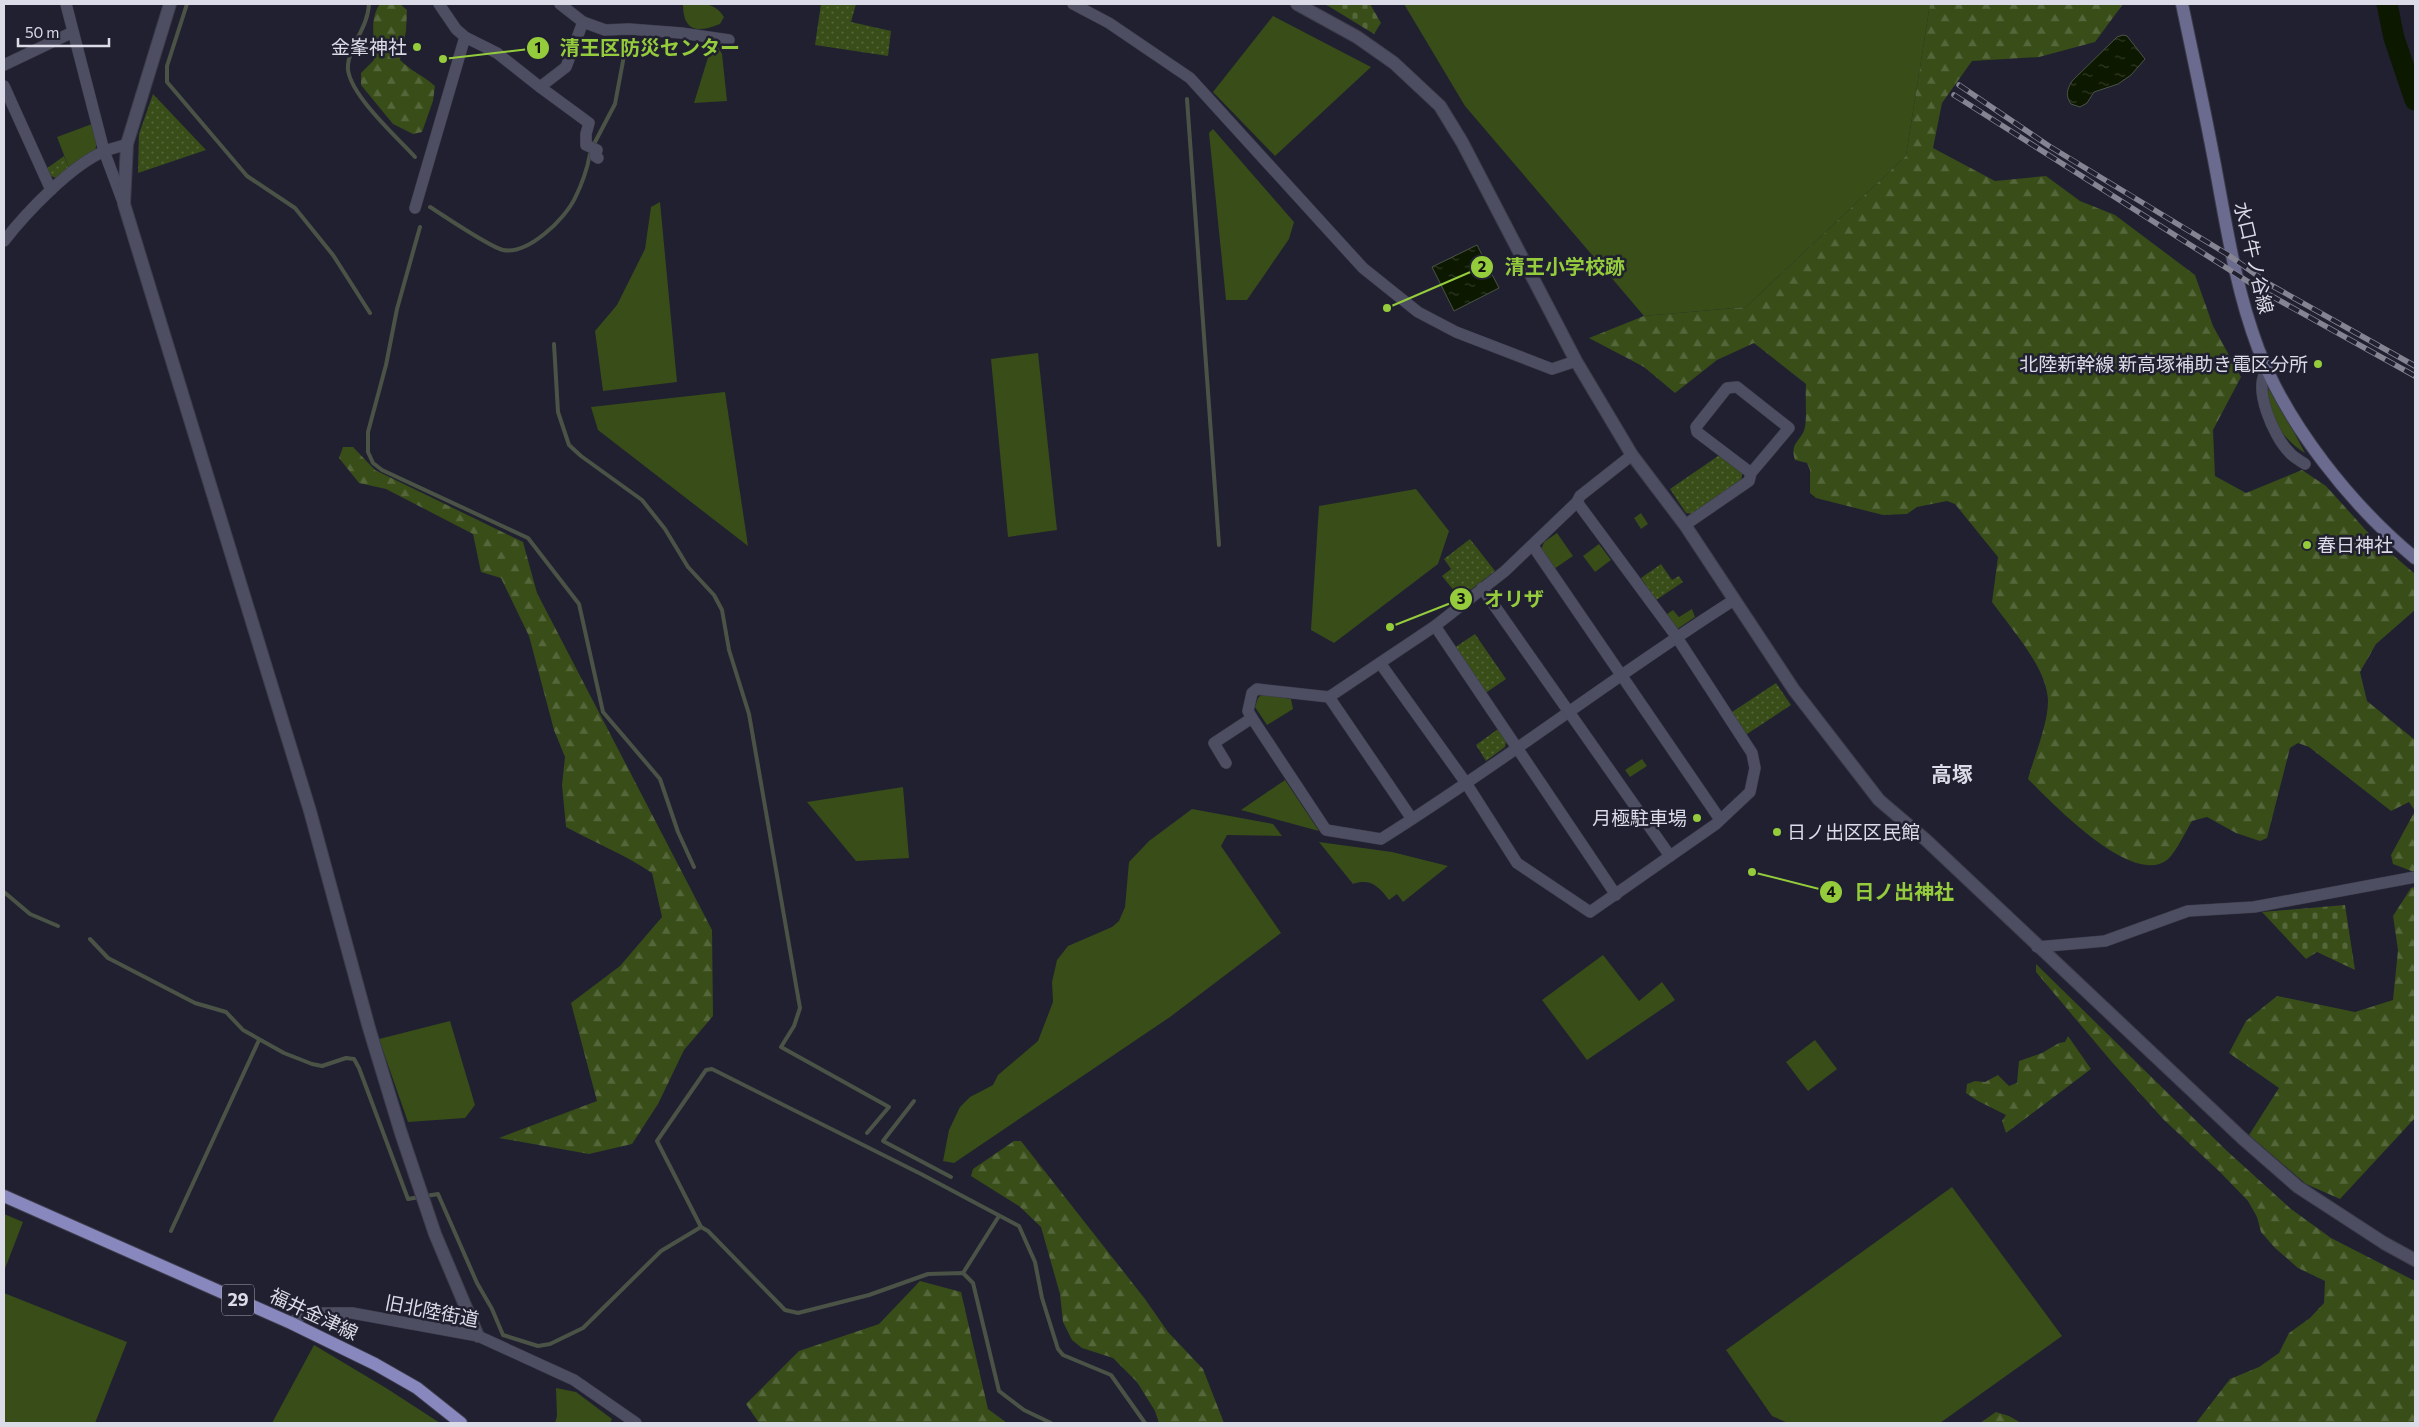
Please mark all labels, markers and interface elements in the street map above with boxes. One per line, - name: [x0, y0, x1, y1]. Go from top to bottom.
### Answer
- scale bar: [18, 15, 109, 47]
- text: 50 m: [25, 23, 59, 41]
- callout: 清王区防災センター: [525, 30, 750, 65]
- place label: 金峯神社: [331, 35, 407, 58]
- text: 清王区防災センター: [560, 35, 740, 59]
- text: 1: [535, 38, 541, 56]
- marker: 金峯神社: [411, 41, 423, 53]
- street label: 水口牛ノ谷線: [2230, 200, 2279, 316]
- callout: 清王小学校跡: [1470, 250, 1635, 285]
- text: 清王小学校跡: [1505, 254, 1625, 278]
- text: 2: [1478, 257, 1486, 275]
- place label: 北陸新幹線 新高塚補助き電区分所: [2019, 352, 2308, 375]
- marker: 北陸新幹線 新高塚補助き電区分所: [2312, 358, 2324, 370]
- place label: 春日神社: [2317, 533, 2393, 556]
- marker: 春日神社: [2301, 539, 2313, 551]
- callout: オリザ: [1449, 581, 1554, 616]
- text: オリザ: [1484, 586, 1544, 610]
- text: 3: [1457, 589, 1466, 607]
- district label: 高塚: [1931, 761, 1973, 786]
- place label: 月極駐車場: [1592, 806, 1687, 829]
- marker: 月極駐車場: [1691, 812, 1703, 824]
- place label: 日ノ出区区民館: [1787, 820, 1920, 843]
- marker: 日ノ出区区民館: [1771, 826, 1783, 838]
- callout: 日ノ出神社: [1819, 874, 1964, 909]
- text: 日ノ出神社: [1854, 879, 1954, 903]
- text: 4: [1826, 882, 1836, 900]
- street label: 福井金津線: [266, 1283, 362, 1344]
- road number: 29: [222, 1284, 254, 1316]
- street label: 旧北陸街道: [383, 1290, 481, 1331]

